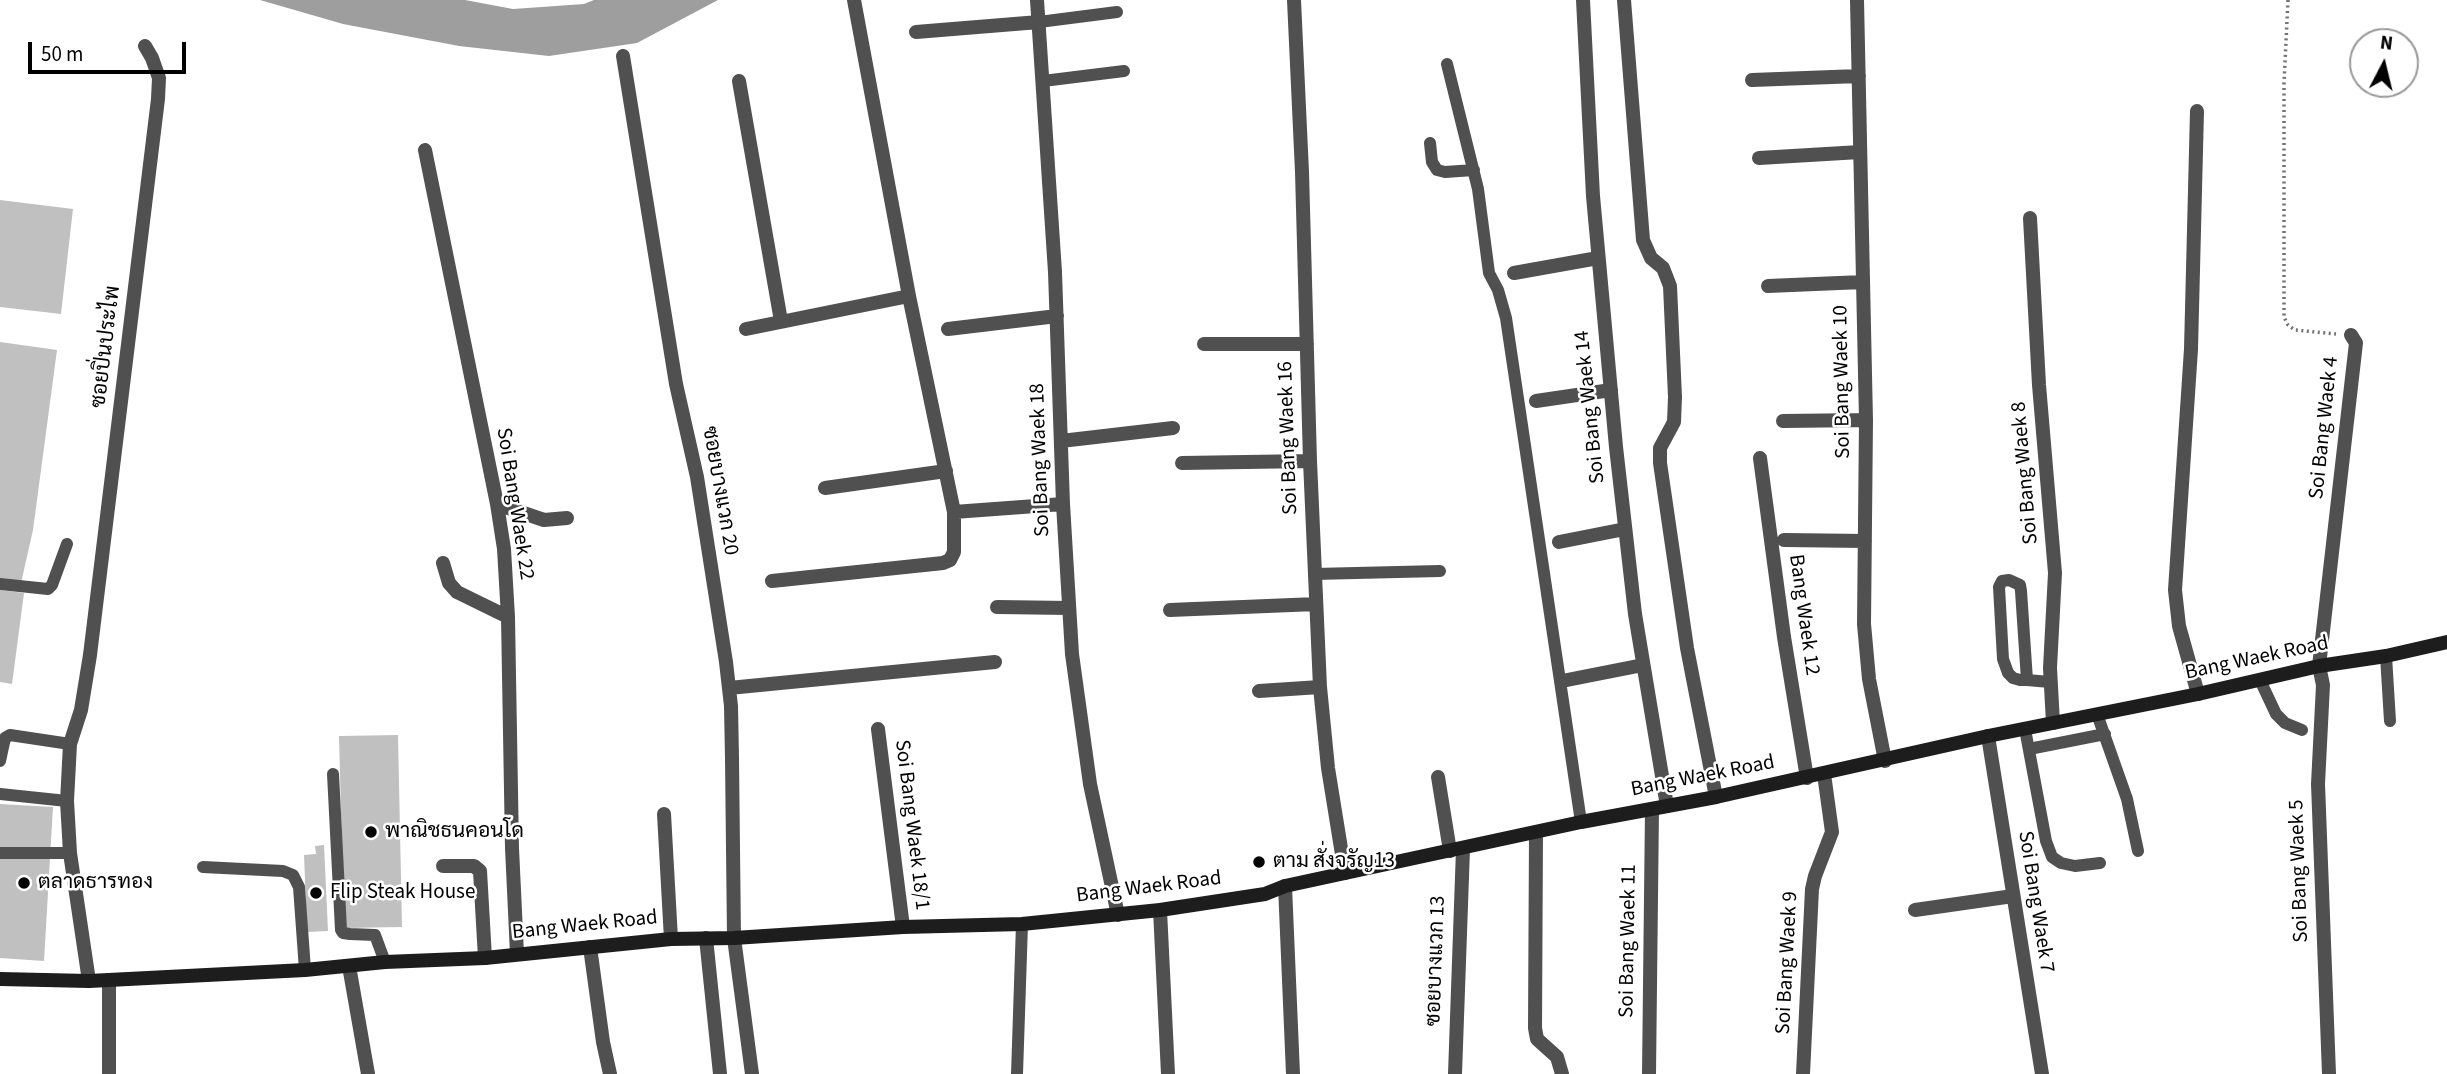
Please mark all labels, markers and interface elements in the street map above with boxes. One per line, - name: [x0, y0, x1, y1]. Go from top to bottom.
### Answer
- scale bar: [32, 28, 189, 72]
- north arrow: [2349, 28, 2419, 98]
- text: N: [2378, 29, 2394, 58]
- text: 50 m: [41, 39, 83, 69]
- street label: ซอยปิ่นประไพ: [87, 284, 127, 410]
- street label: Soi Bang Waek 10: [1829, 305, 1857, 459]
- street label: Soi Bang Waek 14: [1570, 329, 1612, 485]
- street label: Soi Bang Waek 4: [2305, 355, 2345, 501]
- street label: Soi Bang Waek 16: [1274, 361, 1304, 515]
- street label: Soi Bang Waek 18: [1026, 383, 1056, 537]
- street label: Soi Bang Waek 8: [2007, 400, 2045, 546]
- street label: ซอยบางแวก 20: [695, 424, 743, 558]
- street label: Soi Bang Waek 22: [490, 426, 538, 582]
- street label: Bang Waek 12: [1782, 553, 1824, 677]
- street label: Bang Waek Road: [2183, 631, 2331, 687]
- street label: Soi Bang Waek 18/1: [888, 738, 934, 912]
- street label: Bang Waek Road: [1629, 751, 1777, 803]
- street label: Soi Bang Waek 5: [2285, 799, 2315, 943]
- place label: พาณิชธนคอนโด: [385, 819, 524, 845]
- marker: พาณิชธนคอนโด: [363, 824, 379, 840]
- street label: Soi Bang Waek 7: [2011, 829, 2059, 975]
- place label: ตาม สั่งจรัญ13: [1273, 849, 1395, 875]
- marker: ตาม สั่งจรัญ13: [1251, 854, 1267, 870]
- street label: Soi Bang Waek 11: [1615, 864, 1643, 1018]
- street label: Bang Waek Road: [1075, 867, 1223, 909]
- place label: ตลาดธารทอง: [38, 870, 153, 896]
- marker: ตลาดธารทอง: [16, 875, 32, 891]
- place label: Flip Steak House: [330, 880, 475, 906]
- marker: Flip Steak House: [308, 885, 324, 901]
- street label: Soi Bang Waek 9: [1772, 891, 1804, 1035]
- street label: ซอยบางแวก 13: [1422, 895, 1452, 1027]
- street label: Bang Waek Road: [511, 906, 659, 946]

